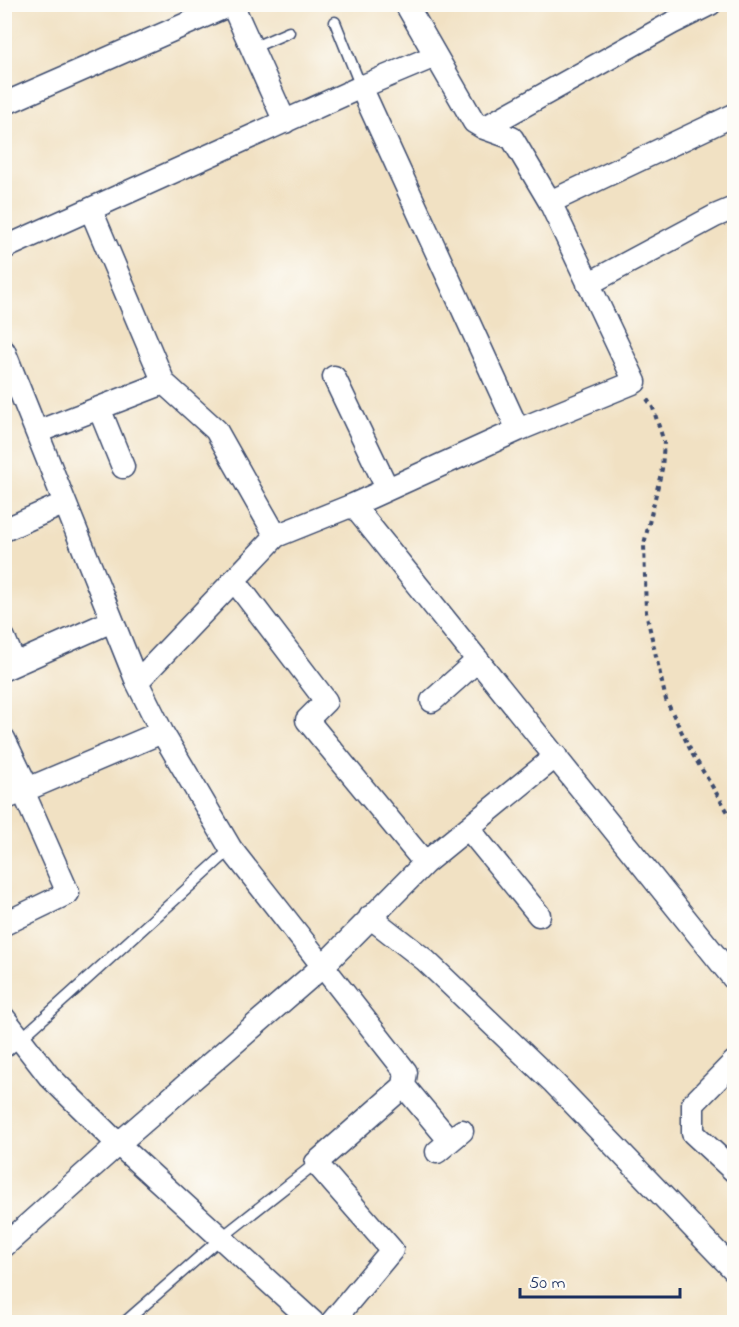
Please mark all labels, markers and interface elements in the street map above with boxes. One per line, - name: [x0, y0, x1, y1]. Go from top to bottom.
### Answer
- scale bar: [520, 1261, 680, 1299]
- text: 50 m: [529, 1271, 566, 1297]

